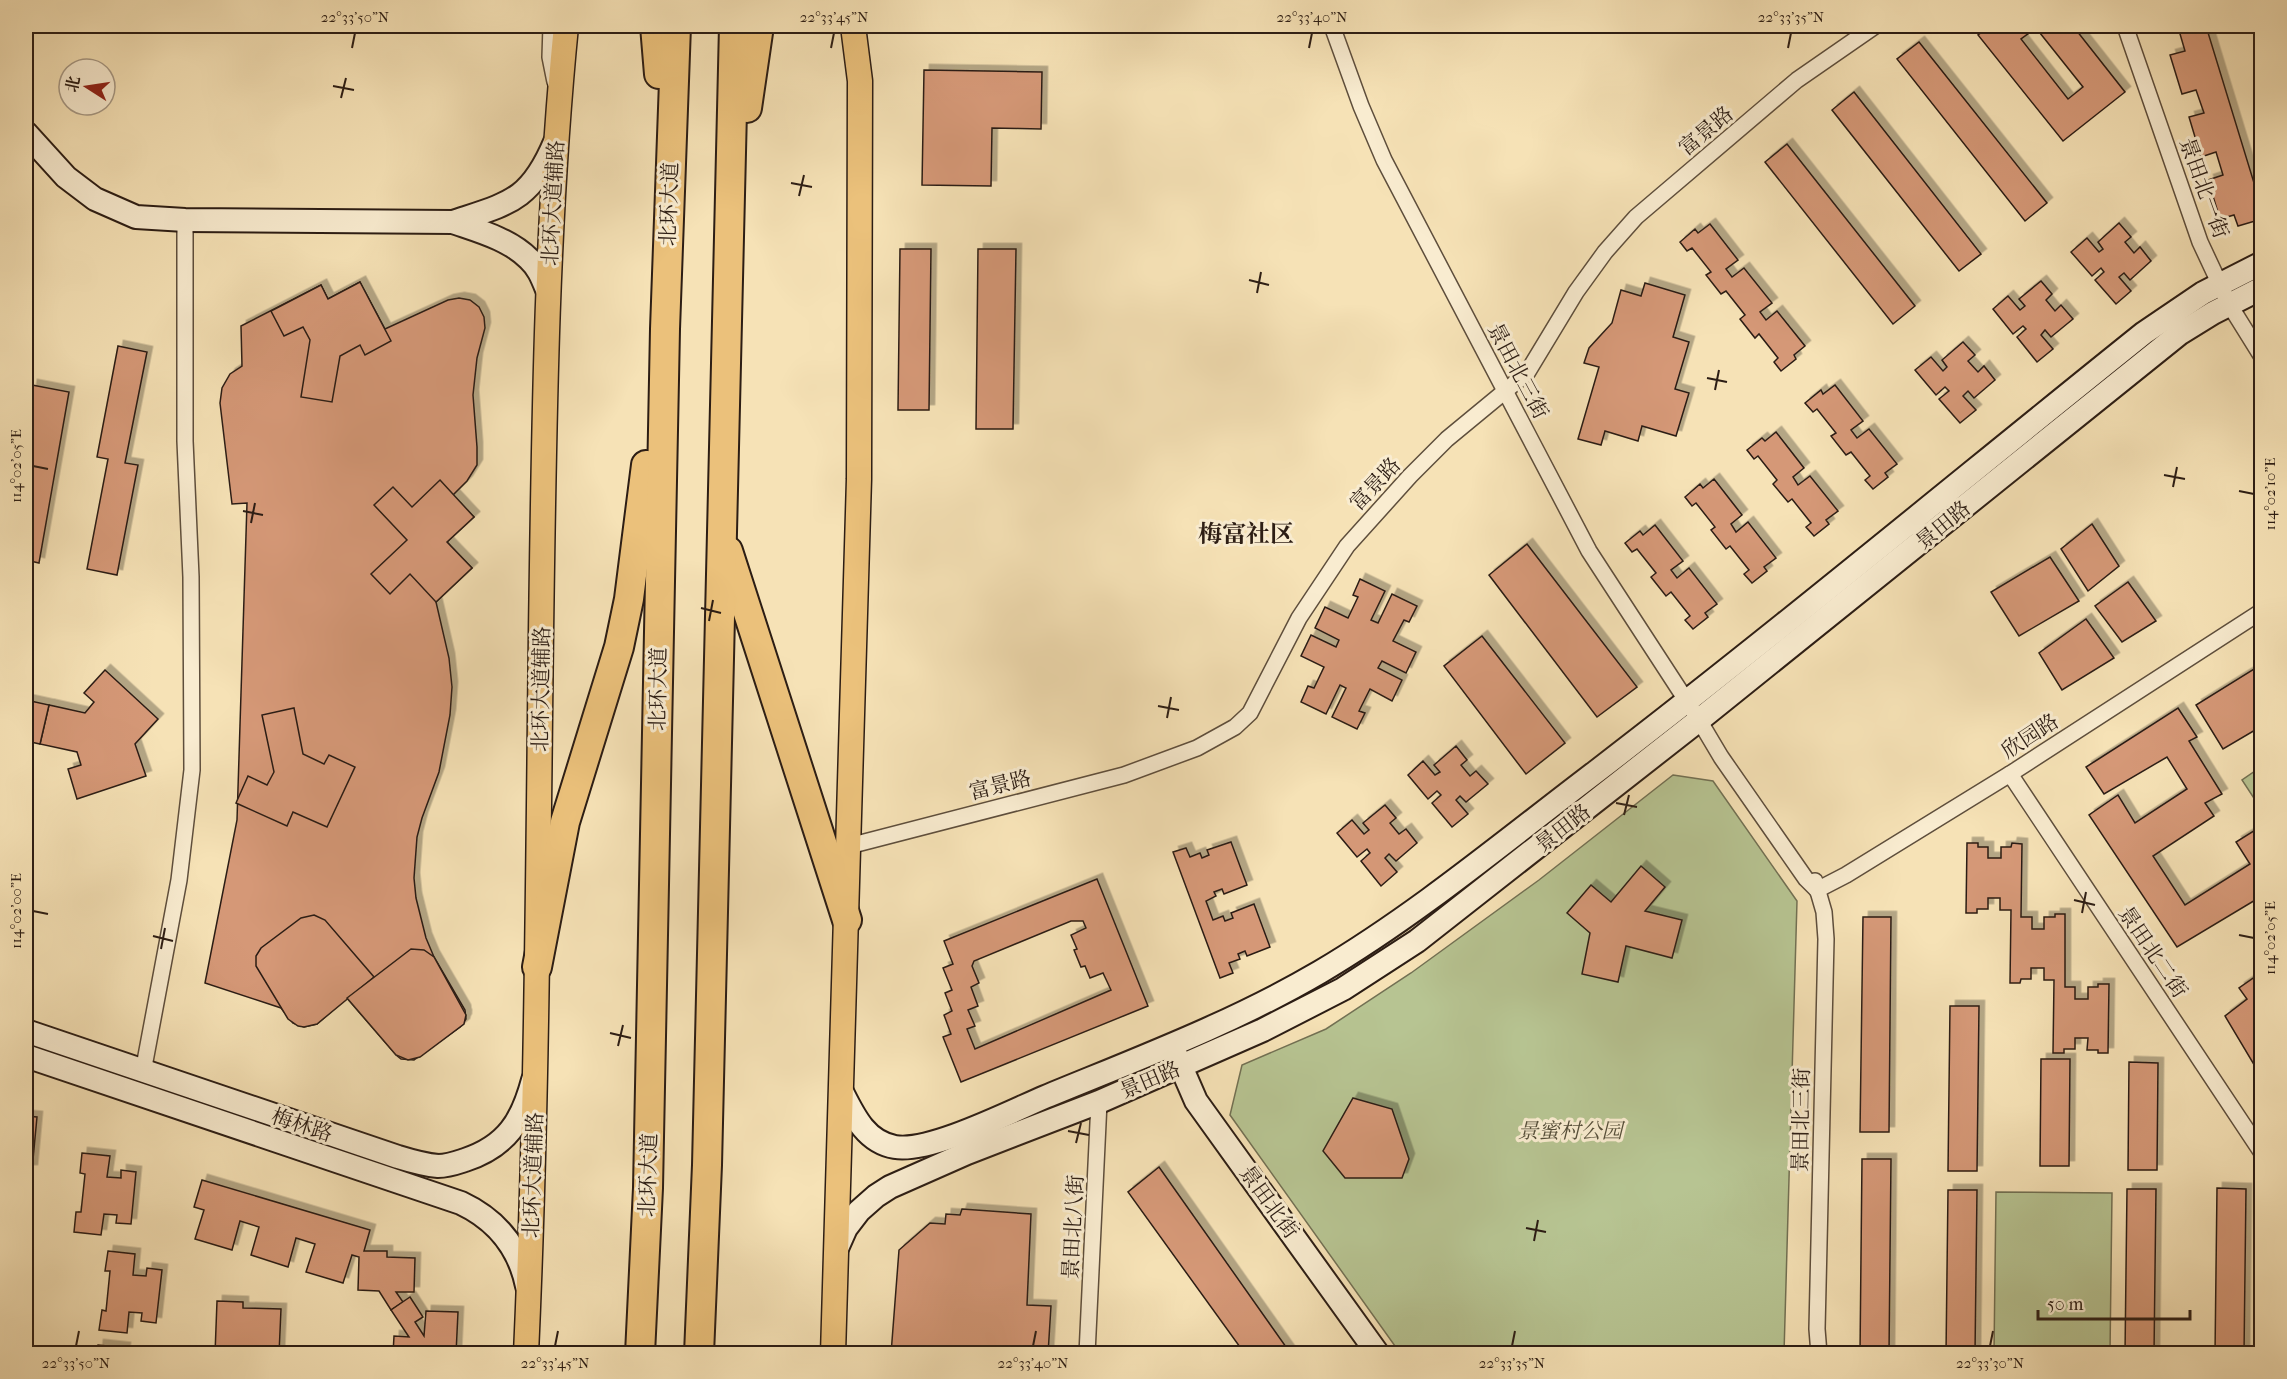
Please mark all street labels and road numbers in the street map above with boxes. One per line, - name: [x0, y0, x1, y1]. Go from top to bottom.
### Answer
- street label: 富景路: [1674, 102, 1738, 160]
- street label: 景田北一街: [2175, 135, 2233, 241]
- street label: 北环大道辅路: [538, 139, 568, 267]
- street label: 北环大道: [656, 162, 682, 246]
- street label: 景田北三街: [1483, 319, 1553, 423]
- street label: 富景路: [1345, 453, 1405, 515]
- street label: 景田路: [1911, 496, 1975, 554]
- street label: 北环大道辅路: [528, 626, 554, 752]
- street label: 北环大道: [645, 647, 671, 731]
- street label: 欣园路: [1997, 709, 2063, 763]
- street label: 富景路: [967, 766, 1033, 804]
- street label: 景田路: [1531, 799, 1595, 857]
- street label: 景田北二街: [2114, 902, 2192, 1002]
- street label: 景田路: [1116, 1057, 1184, 1103]
- street label: 景田北三街: [1788, 1067, 1814, 1173]
- street label: 梅林路: [268, 1104, 336, 1146]
- street label: 北环大道辅路: [519, 1112, 547, 1238]
- street label: 北环大道: [635, 1133, 661, 1217]
- street label: 景田北街: [1235, 1161, 1303, 1243]
- street label: 景田北八街: [1058, 1174, 1088, 1280]

